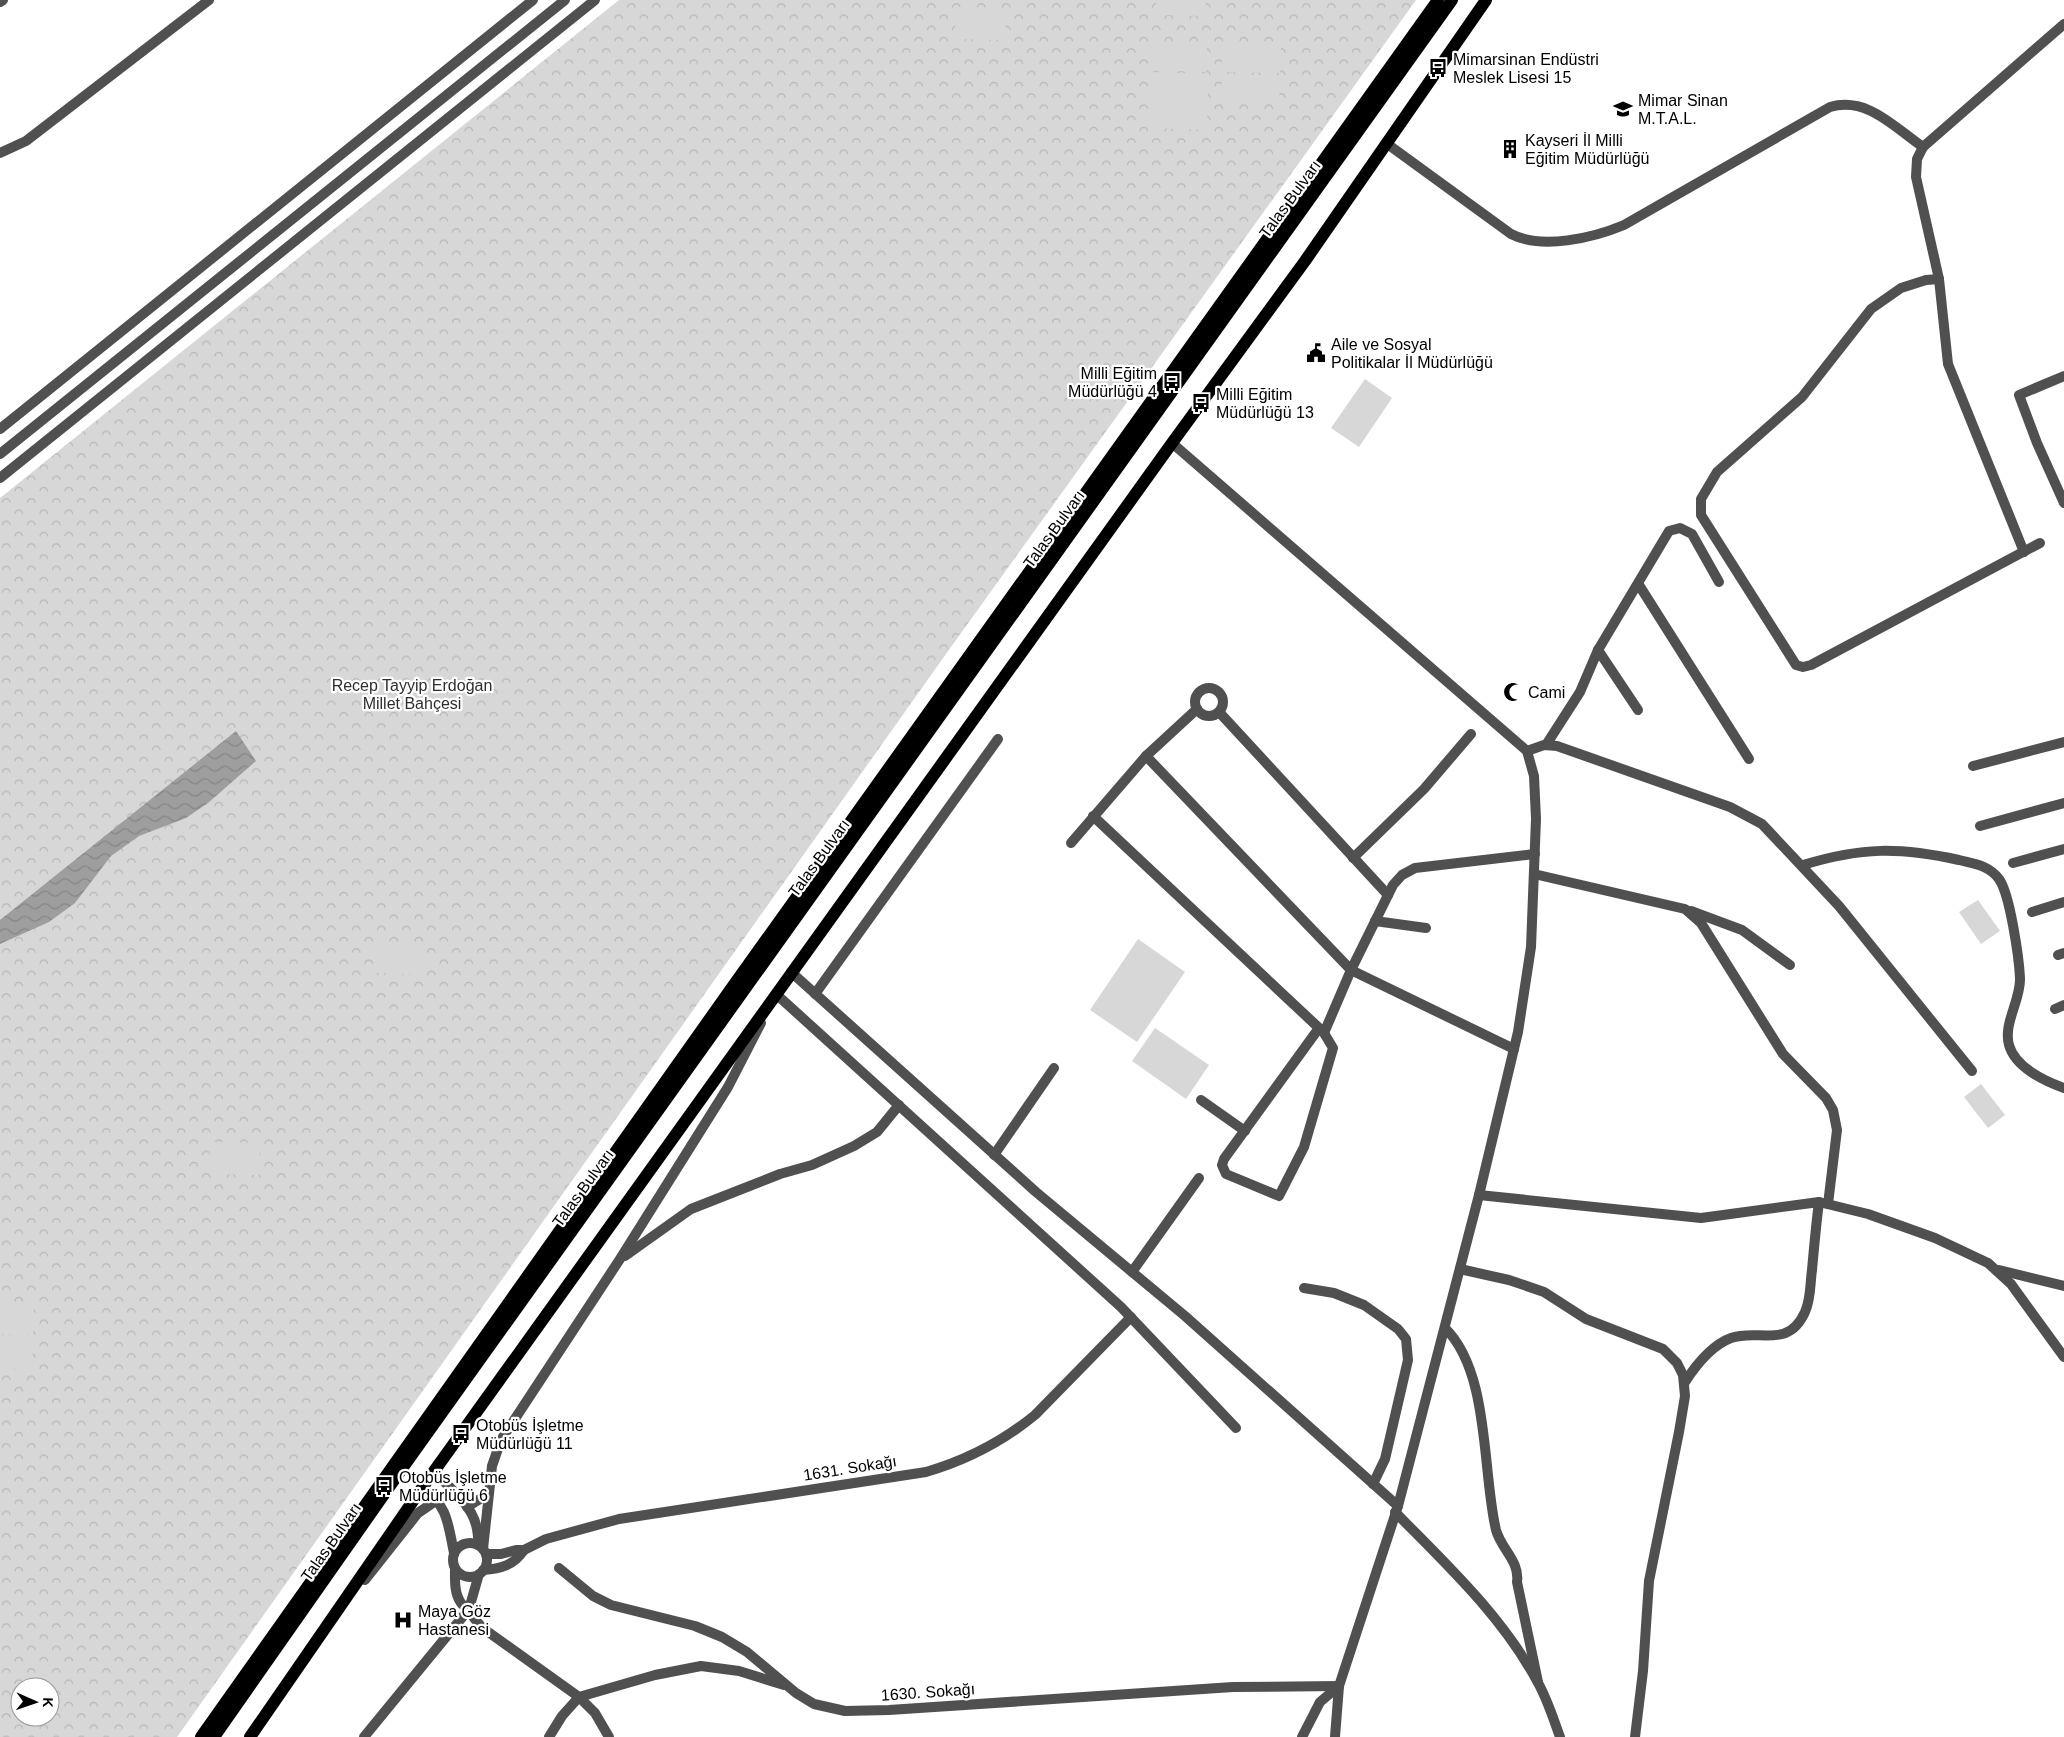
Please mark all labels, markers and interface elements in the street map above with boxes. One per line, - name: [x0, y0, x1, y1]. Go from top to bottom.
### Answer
- place label: Mimarsinan Endüstri Meslek Lisesi 15: [1453, 51, 1599, 86]
- bus stop icon: Mimarsinan Endüstri Meslek Lisesi 15: [1427, 57, 1449, 79]
- place label: Mimar Sinan M.T.A.L.: [1638, 92, 1728, 127]
- school or university icon: Mimar Sinan M.T.A.L.: [1612, 98, 1634, 120]
- place label: Kayseri İl Milli Eğitim Müdürlüğü: [1525, 131, 1650, 167]
- building icon: Kayseri İl Milli Eğitim Müdürlüğü: [1499, 138, 1521, 160]
- street label: Talas Bulvarı: [1256, 157, 1324, 241]
- place label: Aile ve Sosyal Politikalar İl Müdürlüğü: [1331, 336, 1493, 371]
- public building icon: Aile ve Sosyal Politikalar İl Müdürlüğü: [1305, 342, 1327, 364]
- place label: Milli Eğitim Müdürlüğü 4: [1068, 365, 1157, 400]
- bus stop icon: Milli Eğitim Müdürlüğü 4: [1161, 371, 1183, 393]
- place label: Milli Eğitim Müdürlüğü 13: [1216, 386, 1314, 421]
- bus stop icon: Milli Eğitim Müdürlüğü 13: [1190, 392, 1212, 414]
- street label: Talas Bulvarı: [1020, 487, 1088, 571]
- park label: Recep Tayyip Erdoğan Millet Bahçesi: [332, 677, 492, 712]
- mosque icon: Cami: [1502, 681, 1524, 703]
- place label: Cami: [1528, 684, 1565, 701]
- street label: Talas Bulvarı: [785, 816, 853, 900]
- street label: Talas Bulvarı: [549, 1146, 617, 1230]
- place label: Otobüs İşletme Müdürlüğü 11: [476, 1416, 584, 1452]
- bus stop icon: Otobüs İşletme Müdürlüğü 11: [450, 1423, 472, 1445]
- street label: 1631. Sokağı: [802, 1452, 898, 1484]
- place label: Otobüs İşletme Müdürlüğü 6: [399, 1468, 507, 1504]
- bus stop icon: Otobüs İşletme Müdürlüğü 6: [373, 1475, 395, 1497]
- street label: Talas Bulvarı: [298, 1500, 364, 1584]
- place label: Maya Göz Hastanesi: [418, 1603, 491, 1638]
- hospital icon: Maya Göz Hastanesi: [392, 1609, 414, 1631]
- north arrow: [10, 1677, 60, 1727]
- street label: 1630. Sokağı: [880, 1680, 976, 1704]
- text: K: [40, 1697, 56, 1708]

